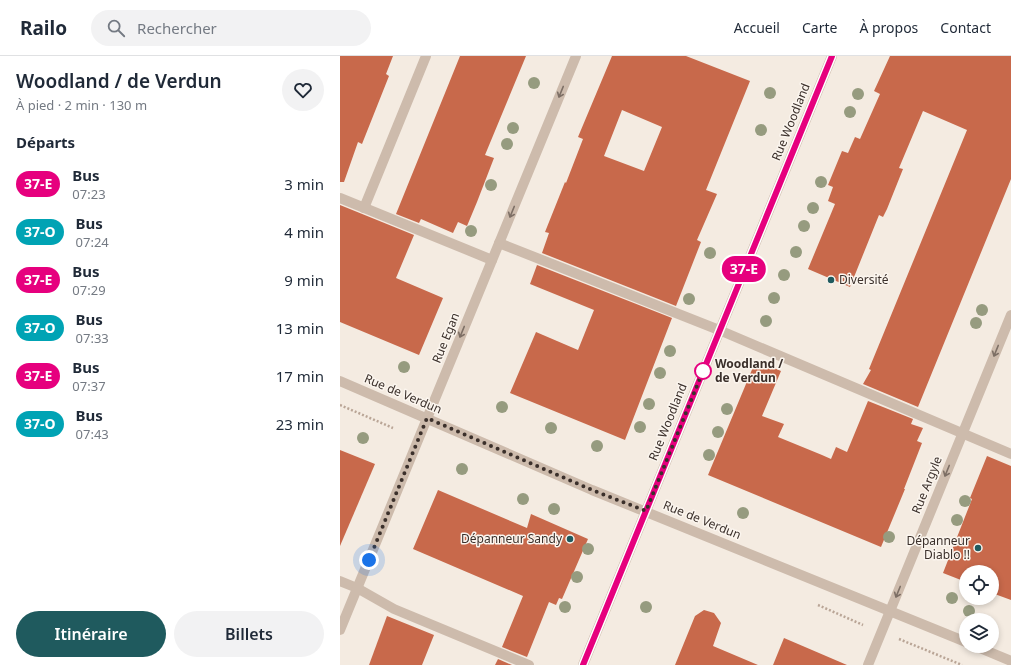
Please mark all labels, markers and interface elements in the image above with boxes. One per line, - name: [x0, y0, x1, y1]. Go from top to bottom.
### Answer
- search box: [91, 10, 371, 46]
- text: Railo: [20, 15, 67, 41]
- icon: search: [105, 17, 127, 39]
- text: Rechercher: [137, 18, 217, 38]
- text: Accueil: [734, 18, 780, 37]
- text: Carte: [802, 18, 837, 37]
- text: À propos: [859, 18, 918, 37]
- text: Contact: [940, 18, 991, 37]
- text: Woodland / de Verdun: [16, 68, 222, 94]
- button: heart: [282, 69, 324, 111]
- street label: Rue Woodland: [767, 81, 814, 163]
- one-way arrow: [557, 86, 565, 98]
- text: À pied · 2 min · 130 m: [16, 96, 147, 114]
- text: Départs: [16, 132, 75, 152]
- text: Bus: [72, 165, 100, 185]
- text: 37-E: [24, 174, 52, 193]
- text: 3 min: [284, 174, 324, 194]
- text: 07:23: [72, 185, 106, 203]
- one-way arrow: [508, 206, 515, 218]
- text: Bus: [76, 213, 103, 233]
- text: 37-O: [24, 222, 56, 241]
- text: 4 min: [284, 222, 324, 242]
- text: 07:24: [76, 233, 109, 251]
- line badge: 37-E: [716, 256, 772, 282]
- text: 37-E: [730, 259, 758, 278]
- text: Bus: [72, 261, 100, 281]
- text: 37-E: [24, 270, 52, 289]
- text: 9 min: [284, 270, 324, 290]
- place label: Diversité: [839, 271, 889, 288]
- marker: Diversité: [826, 275, 836, 285]
- text: 07:29: [72, 281, 106, 299]
- text: Bus: [76, 309, 103, 329]
- street label: Rue Egan: [428, 310, 463, 366]
- text: 37-O: [24, 318, 56, 337]
- text: 13 min: [276, 318, 324, 338]
- one-way arrow: [458, 326, 465, 338]
- text: 07:33: [76, 329, 109, 347]
- one-way arrow: [992, 344, 1000, 356]
- place label: Woodland / de Verdun: [715, 355, 783, 386]
- text: Bus: [72, 357, 100, 377]
- marker: Woodland / de Verdun: [694, 362, 712, 380]
- text: 37-E: [24, 366, 52, 385]
- text: 17 min: [276, 366, 324, 386]
- street label: Rue de Verdun: [362, 370, 445, 418]
- text: 07:37: [72, 377, 106, 395]
- street label: Rue Woodland: [644, 381, 691, 463]
- text: Bus: [76, 405, 103, 425]
- text: 37-O: [24, 414, 56, 433]
- text: 23 min: [276, 414, 324, 434]
- text: 07:43: [76, 425, 109, 443]
- street label: Rue Argyle: [907, 453, 946, 516]
- one-way arrow: [943, 465, 950, 477]
- street label: Rue de Verdun: [661, 496, 744, 543]
- place label: Dépanneur Sandy: [461, 530, 563, 547]
- place label: Dépanneur Diablo !!: [906, 532, 970, 563]
- marker: Dépanneur Sandy: [565, 534, 575, 544]
- marker: Dépanneur Diablo !!: [973, 543, 983, 553]
- your location: [359, 550, 379, 570]
- map controls: [959, 565, 999, 653]
- button: locate: [959, 565, 999, 605]
- one-way arrow: [894, 585, 901, 597]
- button: Itinéraire: [16, 611, 166, 657]
- button: Billets: [174, 611, 324, 657]
- button: layers: [959, 613, 999, 653]

